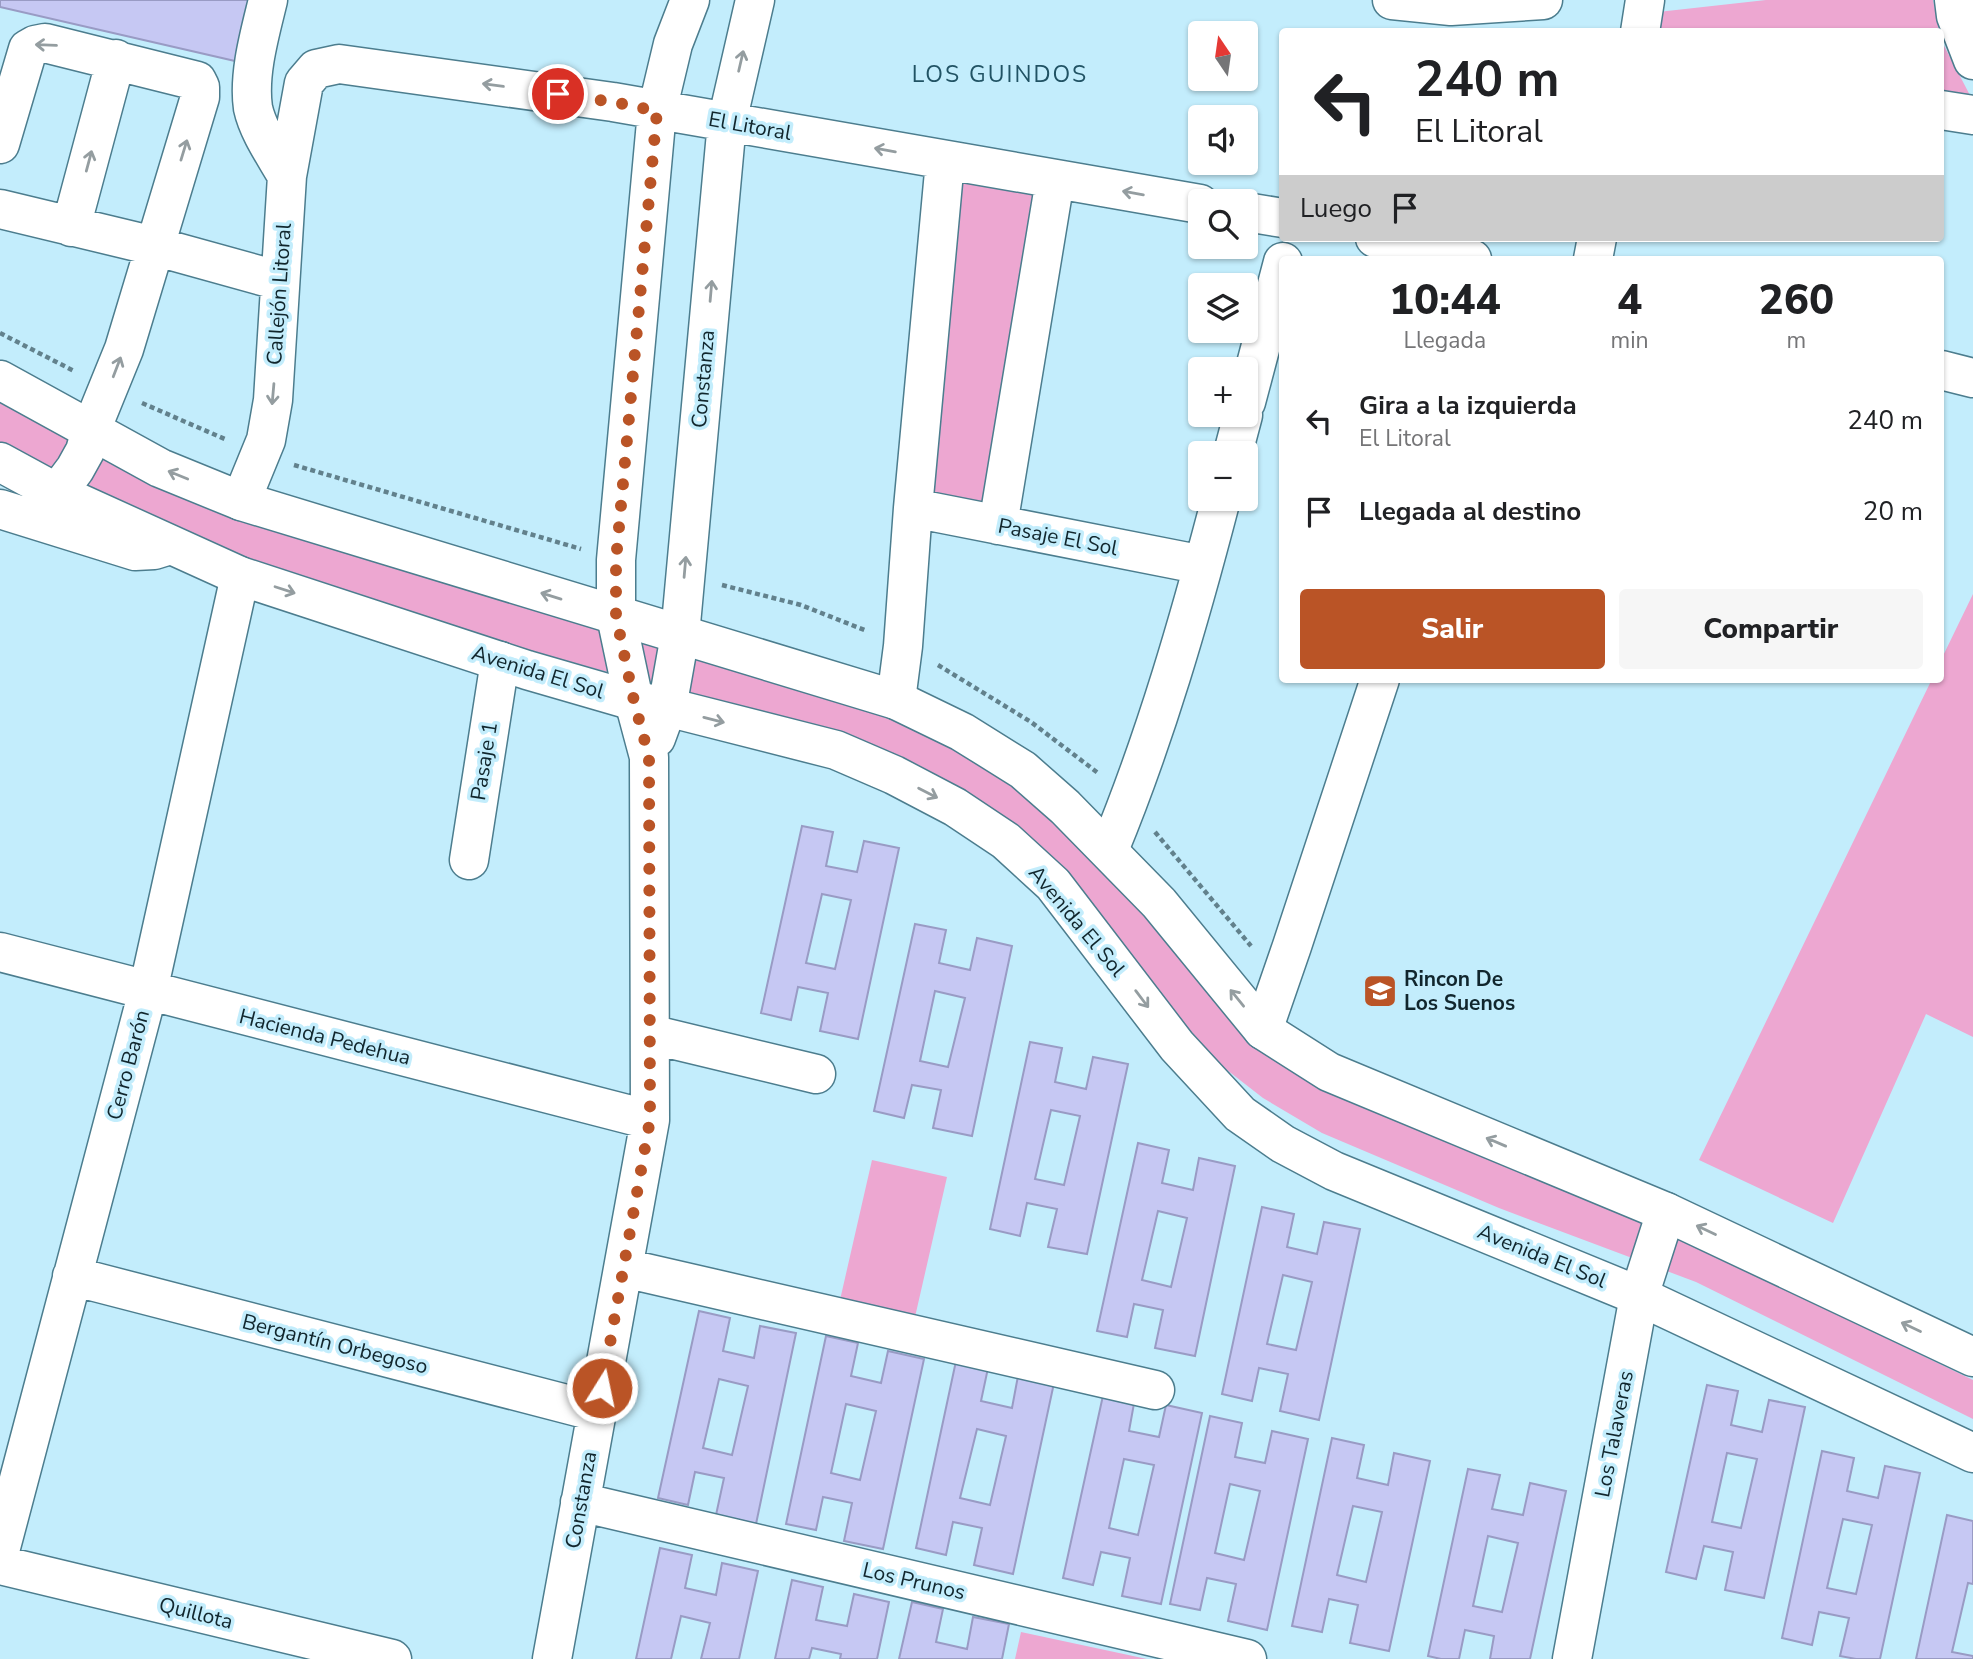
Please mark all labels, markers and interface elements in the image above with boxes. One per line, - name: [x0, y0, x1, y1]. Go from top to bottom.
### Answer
- north arrow: [1188, 21, 1258, 91]
- map controls: [1188, 21, 1258, 511]
- one-way arrow: [35, 39, 58, 52]
- text: 240 m: [1415, 46, 1559, 113]
- one-way arrow: [735, 50, 748, 73]
- icon: left: [1300, 56, 1391, 147]
- district label: LOS GUINDOS: [912, 59, 1088, 90]
- pin: [528, 64, 588, 124]
- icon: arrive: [539, 75, 577, 113]
- one-way arrow: [482, 79, 504, 92]
- street label: El Litoral: [706, 105, 794, 147]
- button: sound: [1188, 105, 1258, 175]
- text: El Litoral: [1415, 110, 1543, 153]
- one-way arrow: [178, 139, 191, 161]
- one-way arrow: [874, 143, 897, 156]
- one-way arrow: [83, 150, 96, 172]
- one-way arrow: [1122, 186, 1145, 199]
- button: search: [1188, 189, 1258, 259]
- icon: arrive: [1386, 189, 1424, 227]
- text: Luego: [1300, 191, 1372, 226]
- street label: Callejón Litoral: [260, 221, 298, 366]
- text: 10:44: [1389, 272, 1501, 329]
- text: 4: [1617, 272, 1642, 329]
- text: 260: [1759, 272, 1834, 329]
- button: layers: [1188, 273, 1258, 343]
- one-way arrow: [705, 280, 718, 303]
- text: Llegada: [1403, 325, 1486, 356]
- text: min: [1611, 325, 1649, 356]
- text: m: [1786, 325, 1806, 356]
- street label: Constanza: [685, 329, 721, 429]
- one-way arrow: [111, 357, 124, 379]
- button: +: [1188, 357, 1258, 427]
- one-way arrow: [266, 382, 279, 405]
- text: Gira a la izquierda: [1359, 388, 1577, 423]
- icon: left: [1300, 402, 1338, 440]
- text: 240 m: [1847, 403, 1923, 438]
- text: El Litoral: [1359, 423, 1451, 454]
- button: −: [1188, 441, 1258, 511]
- one-way arrow: [167, 468, 189, 481]
- icon: arrive: [1300, 493, 1338, 531]
- text: Llegada al destino: [1359, 494, 1581, 529]
- text: 20 m: [1863, 494, 1923, 529]
- street label: Pasaje El Sol: [996, 512, 1121, 562]
- one-way arrow: [679, 556, 692, 578]
- one-way arrow: [274, 585, 296, 598]
- one-way arrow: [540, 588, 562, 601]
- button: Salir: [1300, 589, 1605, 669]
- button: Compartir: [1619, 589, 1923, 669]
- street label: Avenida El Sol: [468, 639, 608, 706]
- one-way arrow: [702, 714, 725, 727]
- street label: Pasaje 1: [464, 720, 504, 802]
- one-way arrow: [917, 787, 938, 800]
- street label: Avenida El Sol: [1022, 860, 1132, 983]
- place label: Rincon De Los Suenos: [1404, 965, 1515, 1017]
- school or university icon: Rincon De Los Suenos: [1361, 972, 1399, 1010]
- one-way arrow: [1229, 989, 1244, 1008]
- one-way arrow: [1134, 990, 1149, 1008]
- street label: Hacienda Pedehua: [236, 1002, 414, 1072]
- street label: Cerro Barón: [100, 1007, 156, 1123]
- one-way arrow: [1486, 1135, 1507, 1148]
- street label: Avenida El Sol: [1473, 1217, 1611, 1295]
- one-way arrow: [1696, 1223, 1717, 1236]
- street label: Bergantín Orbegoso: [239, 1307, 431, 1381]
- one-way arrow: [1901, 1320, 1922, 1334]
- position arrow: [565, 1351, 639, 1425]
- street label: Los Talaveras: [1588, 1368, 1640, 1500]
- street label: Constanza: [559, 1449, 603, 1551]
- street label: Los Prunos: [860, 1556, 968, 1606]
- street label: Quillota: [156, 1590, 236, 1636]

